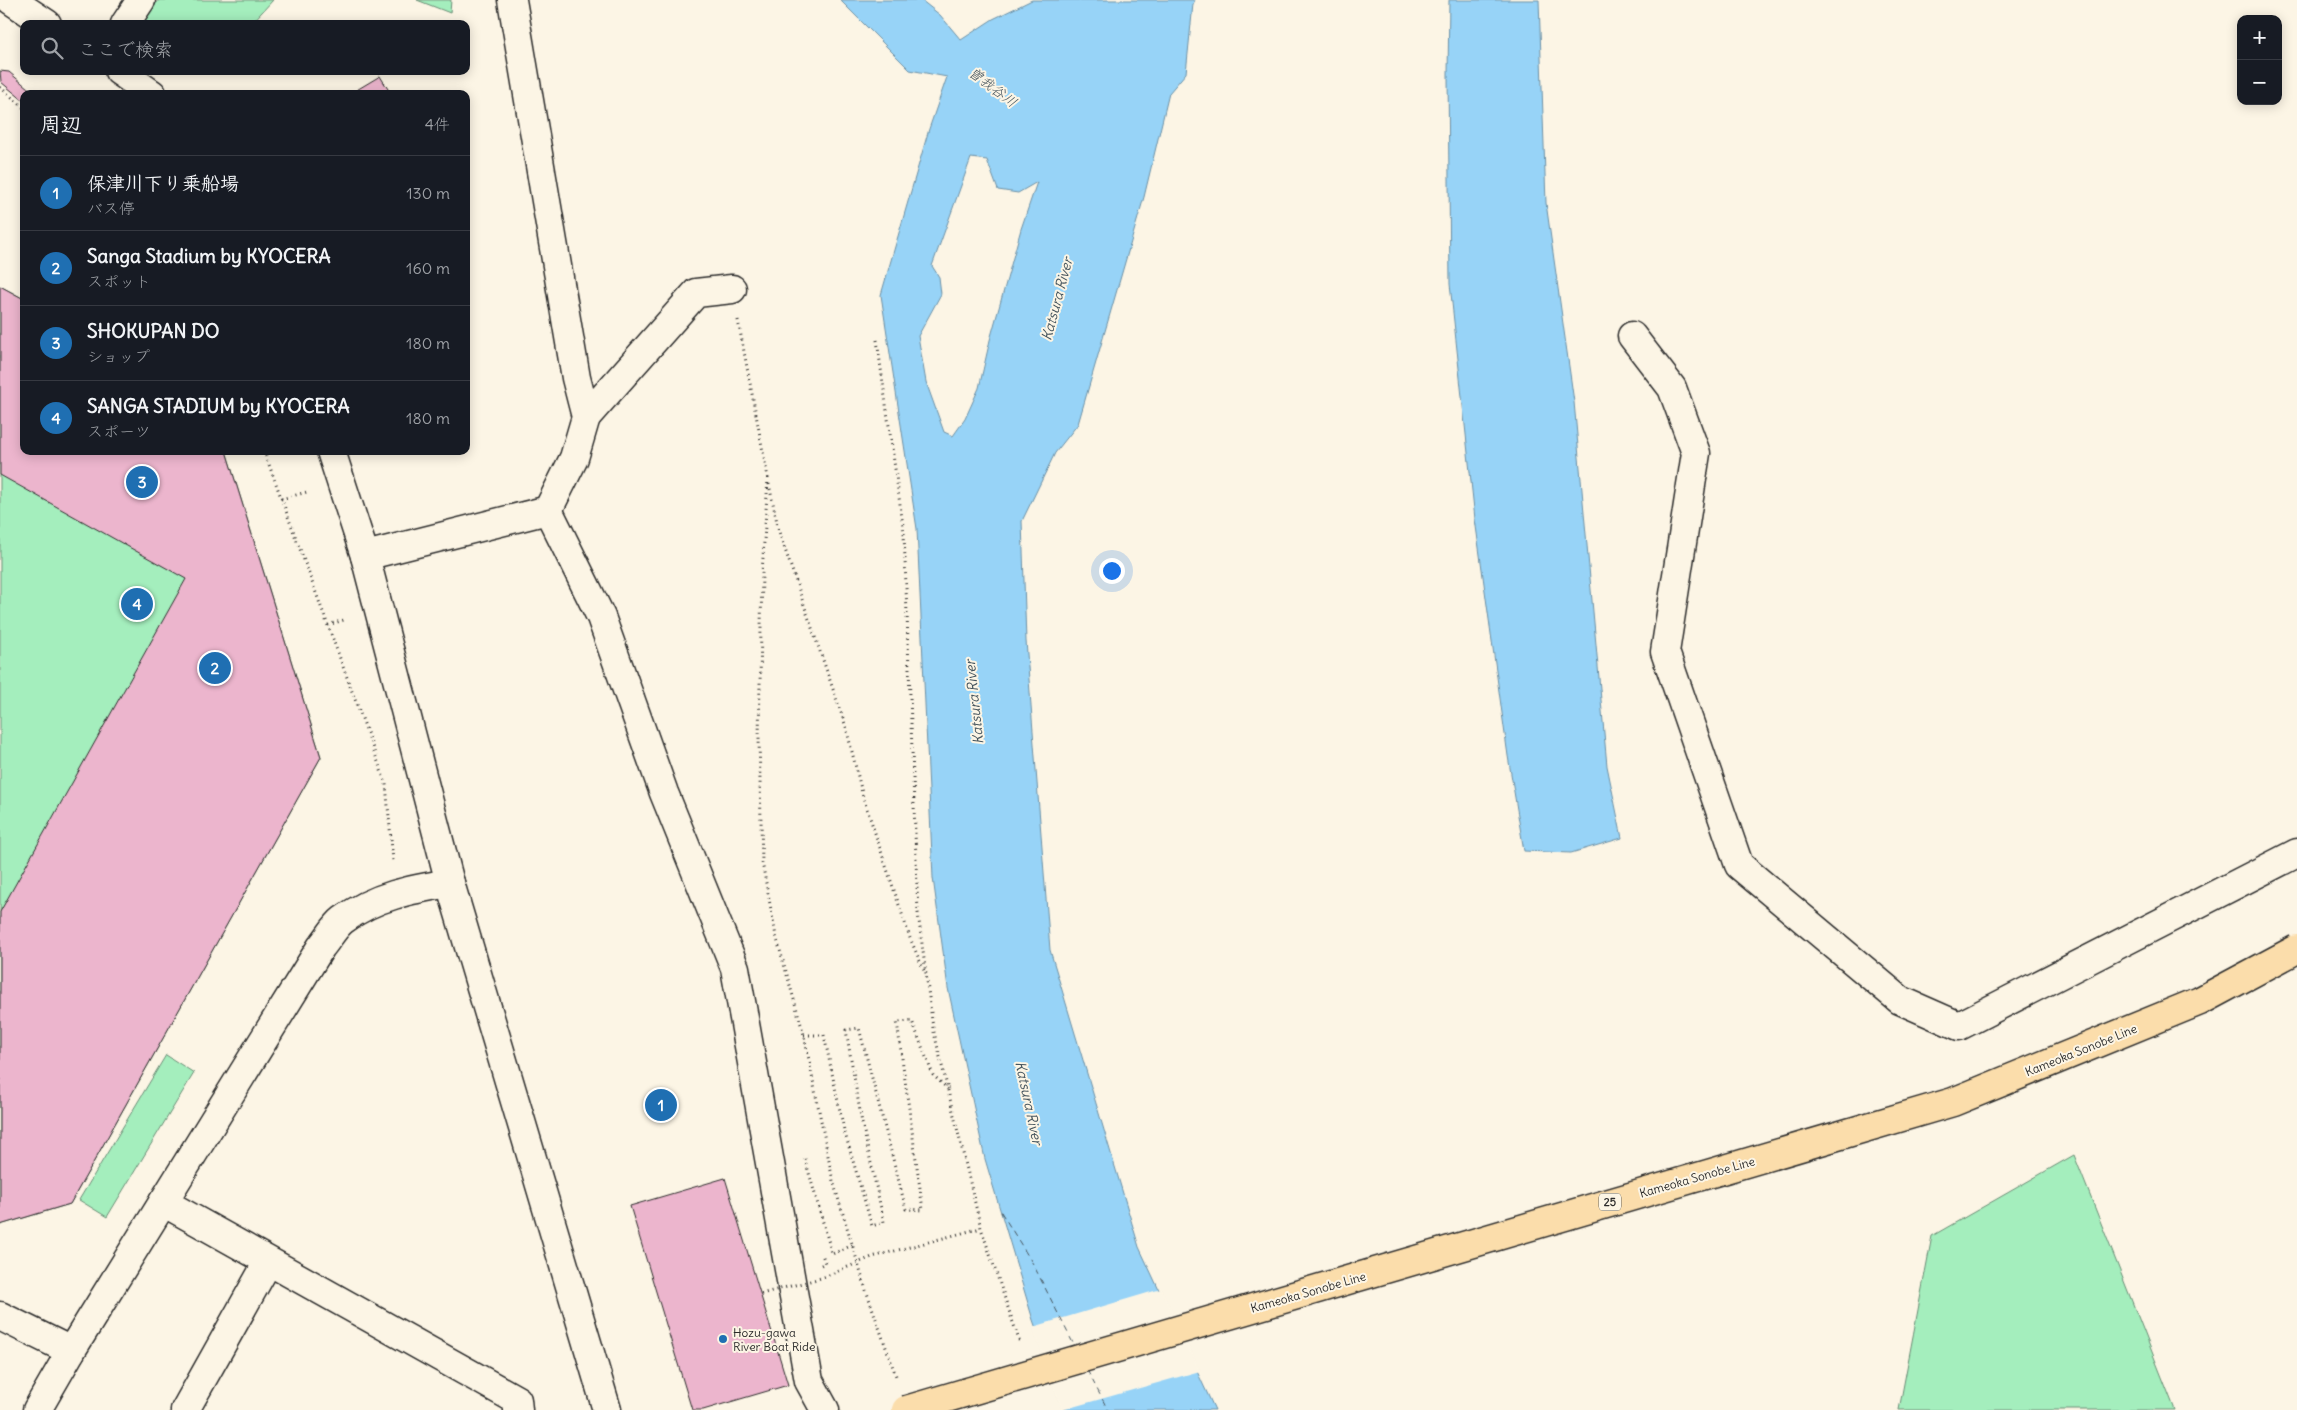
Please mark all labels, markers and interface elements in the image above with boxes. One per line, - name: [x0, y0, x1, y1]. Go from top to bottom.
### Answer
- map controls: [2237, 15, 2282, 105]
- button: +: [2237, 15, 2282, 60]
- search box: [20, 20, 470, 75]
- icon: search: [38, 34, 66, 62]
- text: ここで検索: [78, 37, 173, 61]
- button: −: [2237, 60, 2282, 105]
- water label: 曽我谷川: [965, 63, 1021, 111]
- text: 周辺: [40, 111, 82, 138]
- text: 4件: [425, 114, 450, 134]
- text: 保津川下り乗船場: [87, 171, 239, 195]
- text: 1: [53, 183, 59, 203]
- text: 130 m: [406, 183, 450, 203]
- text: バス停: [87, 198, 135, 218]
- text: Sanga Stadium by KYOCERA: [87, 244, 331, 268]
- water label: Katsura River: [1037, 254, 1077, 342]
- text: 2: [52, 258, 60, 278]
- text: 160 m: [406, 258, 450, 278]
- text: スポット: [87, 271, 151, 291]
- text: SHOKUPAN DO: [87, 319, 219, 343]
- text: 3: [51, 333, 61, 353]
- text: 180 m: [406, 333, 450, 353]
- text: ショップ: [87, 346, 150, 366]
- text: SANGA STADIUM by KYOCERA: [87, 394, 350, 418]
- text: 4: [51, 408, 61, 428]
- text: 180 m: [406, 408, 450, 428]
- text: スポーツ: [87, 421, 151, 441]
- pin: 3: [126, 463, 158, 501]
- your location: [1099, 558, 1125, 584]
- pin: 4: [121, 585, 153, 623]
- pin: 2: [199, 649, 231, 687]
- water label: Katsura River: [960, 657, 987, 745]
- street label: Kameoka Sonobe Line: [2023, 1021, 2139, 1079]
- water label: Katsura River: [1011, 1060, 1047, 1149]
- pin: 1: [645, 1086, 677, 1124]
- street label: Kameoka Sonobe Line: [1638, 1153, 1756, 1201]
- road number: 25: [1599, 1194, 1621, 1210]
- street label: Kameoka Sonobe Line: [1249, 1268, 1367, 1316]
- place label: Hozu-gawa River Boat Ride: [733, 1325, 816, 1354]
- marker: Hozu-gawa River Boat Ride: [717, 1333, 729, 1345]

